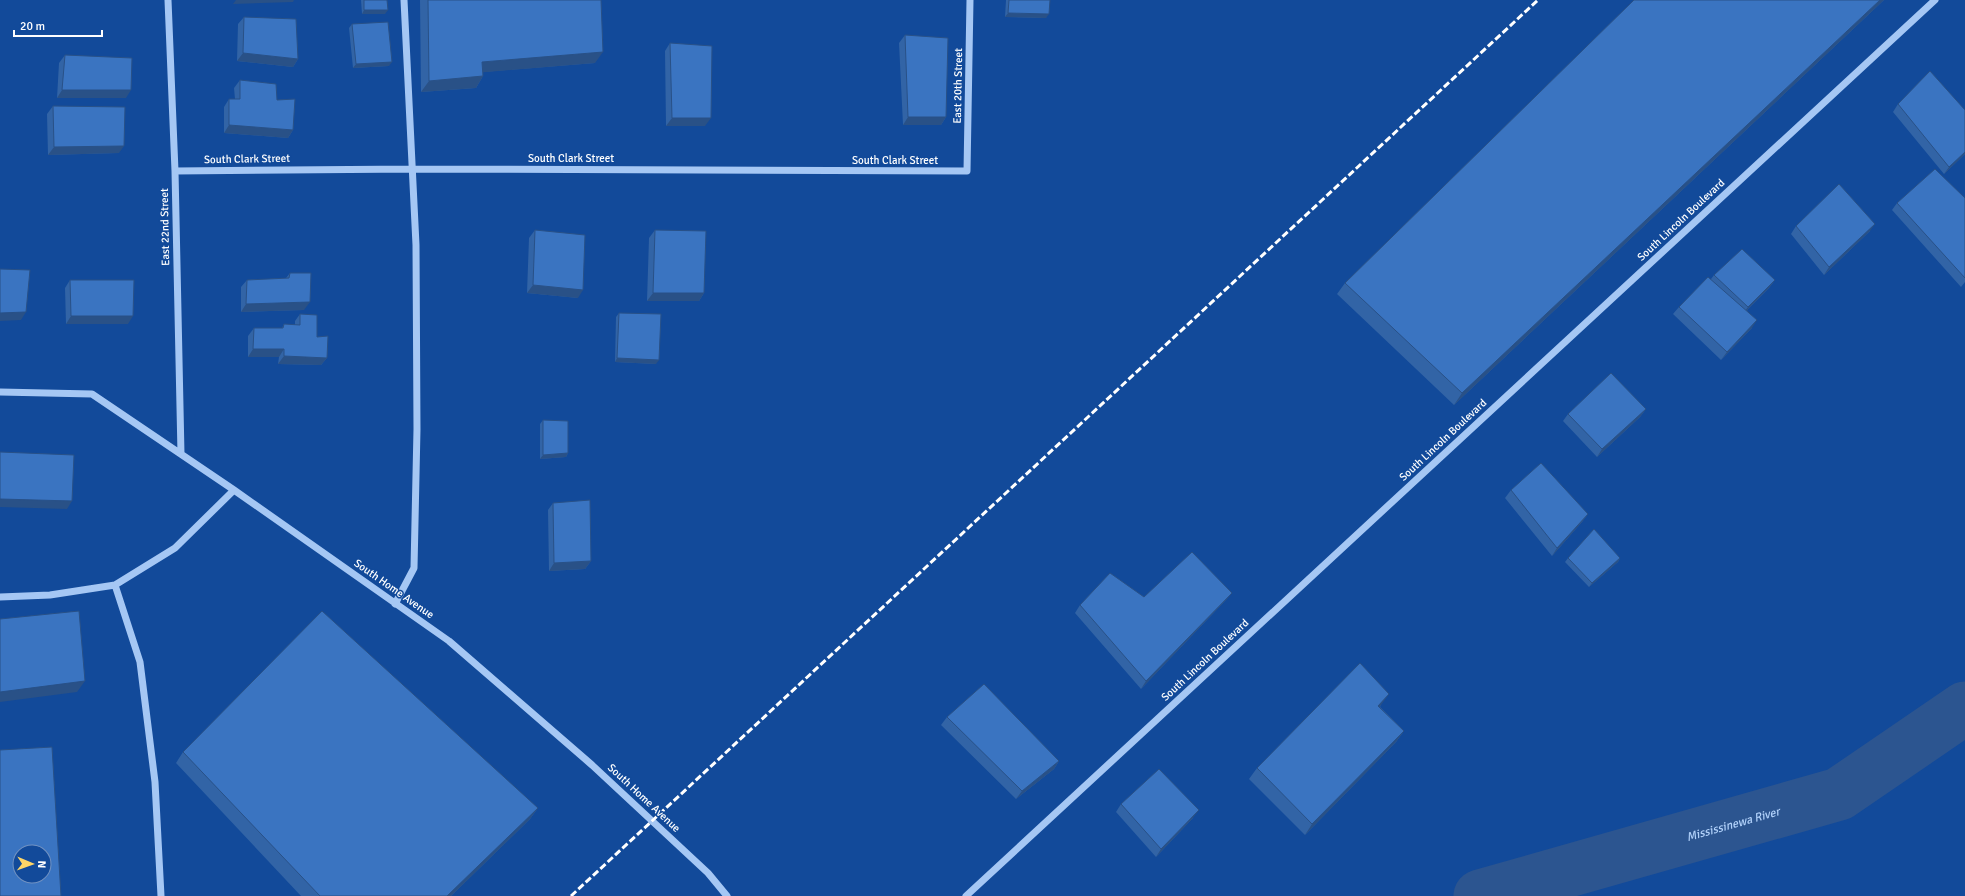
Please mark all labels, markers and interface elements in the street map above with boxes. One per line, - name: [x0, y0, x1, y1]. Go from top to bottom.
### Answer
- scale bar: [14, 12, 102, 38]
- text: 20 m: [20, 19, 45, 34]
- street label: East 20th Street: [951, 48, 965, 124]
- street label: South Clark Street: [204, 152, 290, 166]
- street label: South Clark Street: [528, 152, 614, 165]
- street label: South Clark Street: [852, 154, 938, 167]
- street label: South Lincoln Boulevard: [1635, 176, 1727, 264]
- street label: East 22nd Street: [158, 188, 172, 266]
- street label: South Lincoln Boulevard: [1397, 396, 1489, 484]
- street label: South Home Avenue: [352, 557, 436, 621]
- street label: South Lincoln Boulevard: [1159, 616, 1251, 704]
- street label: South Home Avenue: [605, 761, 683, 835]
- water label: Mississinewa River: [1685, 803, 1783, 845]
- north arrow: [12, 844, 52, 884]
- text: N: [35, 860, 48, 868]

